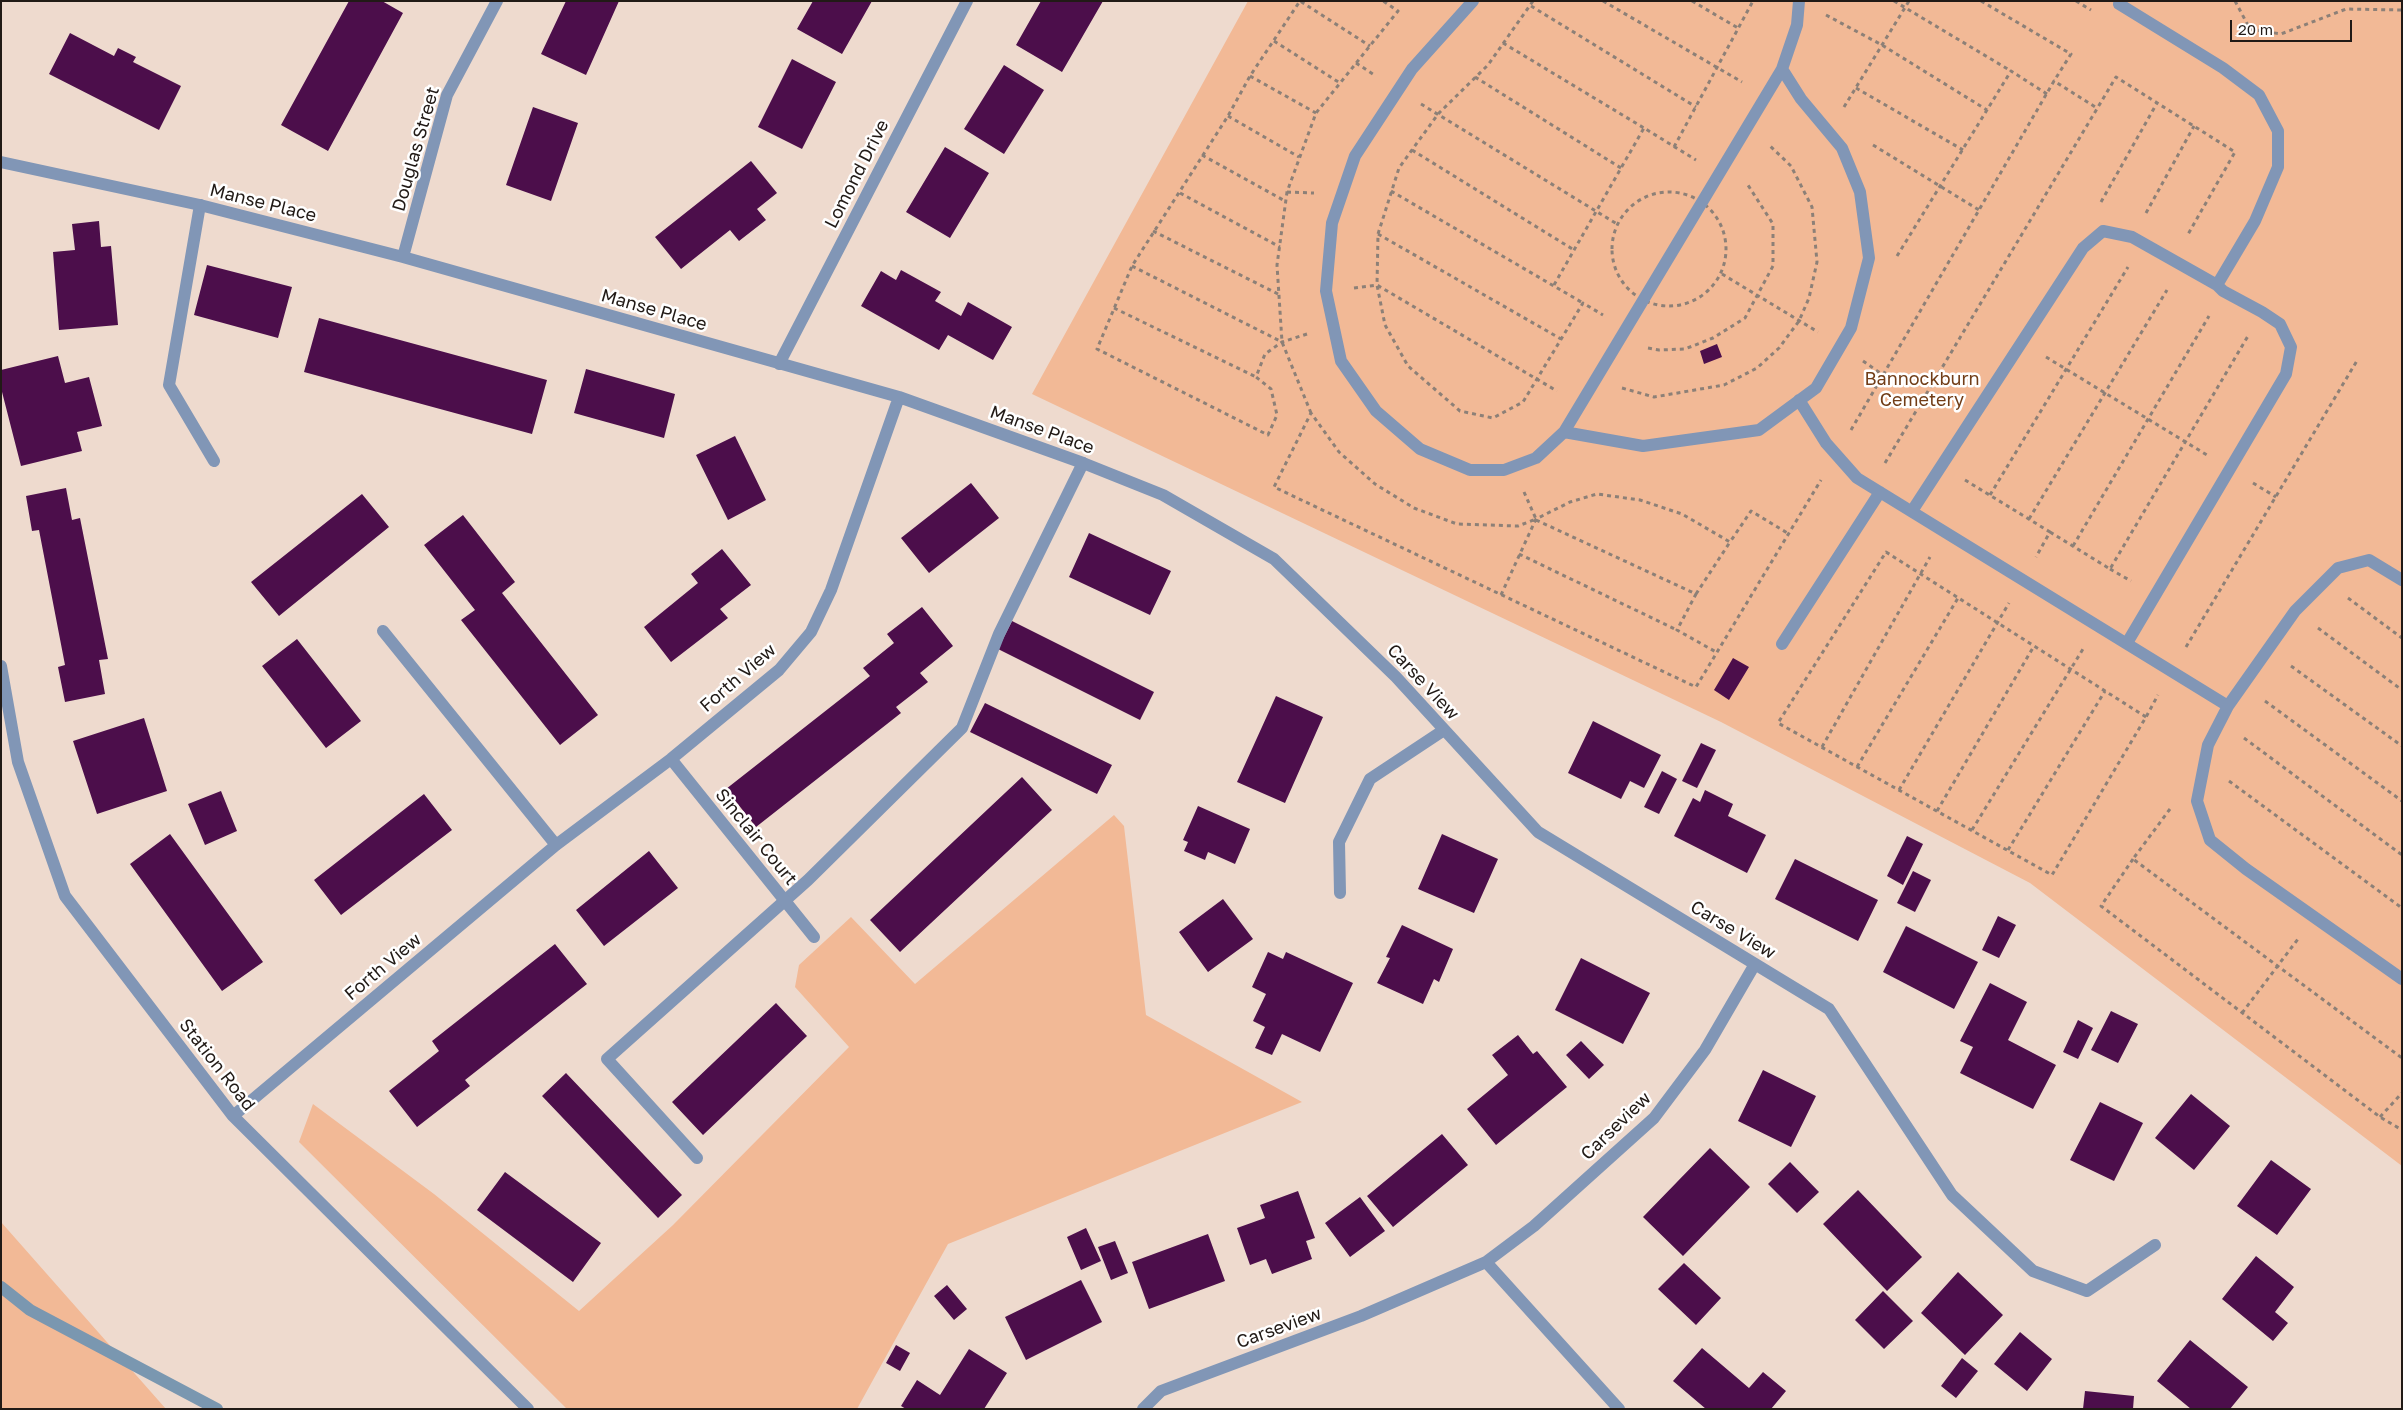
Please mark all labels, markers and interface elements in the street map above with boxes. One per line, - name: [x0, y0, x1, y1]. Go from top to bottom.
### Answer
- scale bar: [2233, 10, 2356, 42]
- text: 20 m: [2238, 20, 2273, 38]
- street label: Douglas Street: [388, 84, 444, 214]
- street label: Lomond Drive: [820, 116, 894, 232]
- street label: Manse Place: [207, 179, 319, 227]
- street label: Manse Place: [599, 285, 709, 335]
- park label: Bannockburn Cemetery: [1864, 368, 1980, 410]
- street label: Manse Place: [987, 401, 1097, 459]
- street label: Forth View: [696, 639, 780, 717]
- street label: Carse View: [1382, 640, 1464, 724]
- street label: Sinclair Court: [710, 784, 802, 890]
- street label: Carse View: [1686, 896, 1780, 964]
- street label: Forth View: [340, 929, 426, 1005]
- street label: Station Road: [174, 1015, 260, 1115]
- street label: Carseview: [1577, 1087, 1655, 1165]
- street label: Carseview: [1234, 1303, 1324, 1353]

